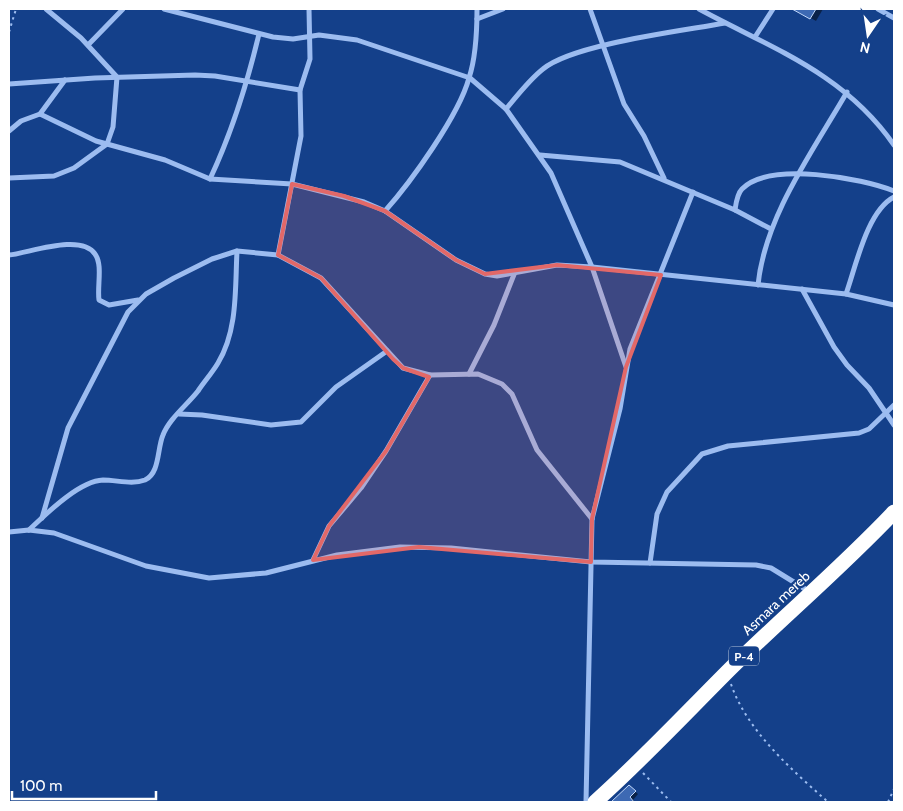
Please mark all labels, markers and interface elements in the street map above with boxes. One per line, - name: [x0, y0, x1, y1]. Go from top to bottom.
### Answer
- north arrow: [843, 10, 893, 60]
- text: N: [858, 38, 872, 58]
- street label: Asmara mereb: [738, 567, 814, 639]
- road number: P-4: [729, 646, 759, 666]
- scale bar: [12, 768, 156, 800]
- text: 100 m: [20, 777, 62, 795]

